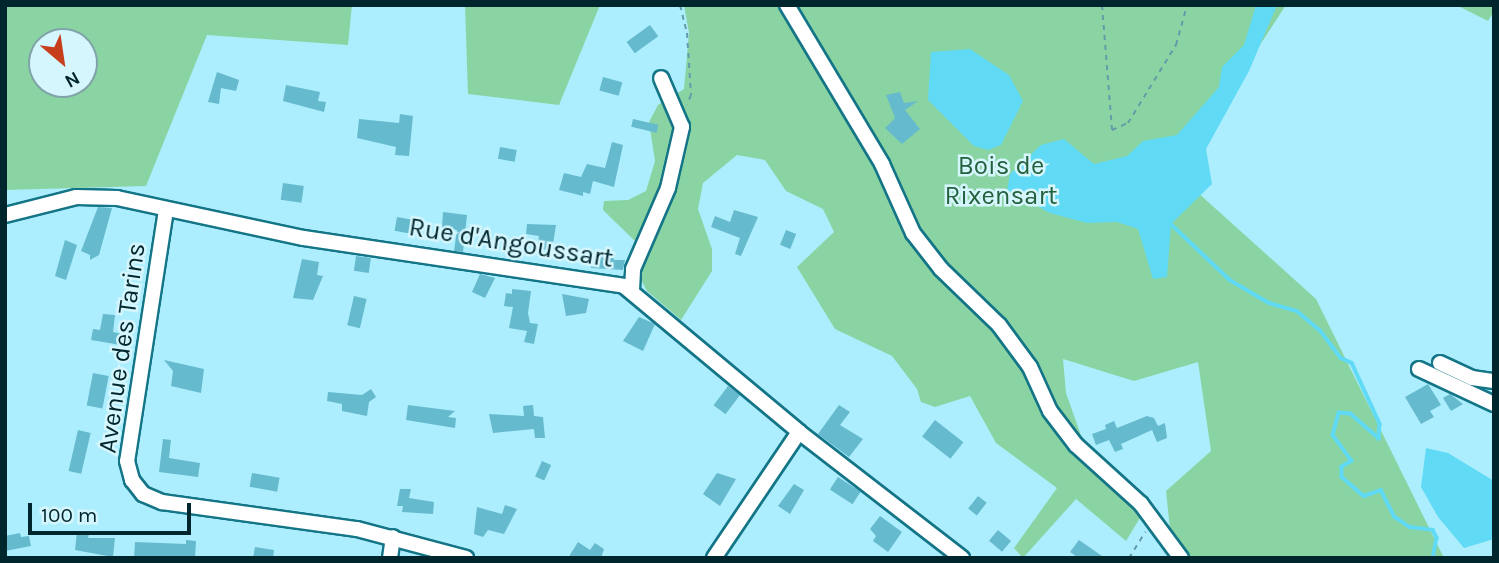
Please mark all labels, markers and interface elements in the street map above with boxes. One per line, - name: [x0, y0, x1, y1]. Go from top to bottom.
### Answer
- north arrow: [28, 28, 98, 98]
- text: N: [61, 67, 84, 93]
- park label: Bois de Rixensart: [944, 150, 1058, 212]
- street label: Rue d'Angoussart: [407, 211, 615, 275]
- street label: Avenue des Tarins: [92, 241, 152, 455]
- scale bar: [32, 490, 194, 534]
- text: 100 m: [41, 503, 98, 527]

